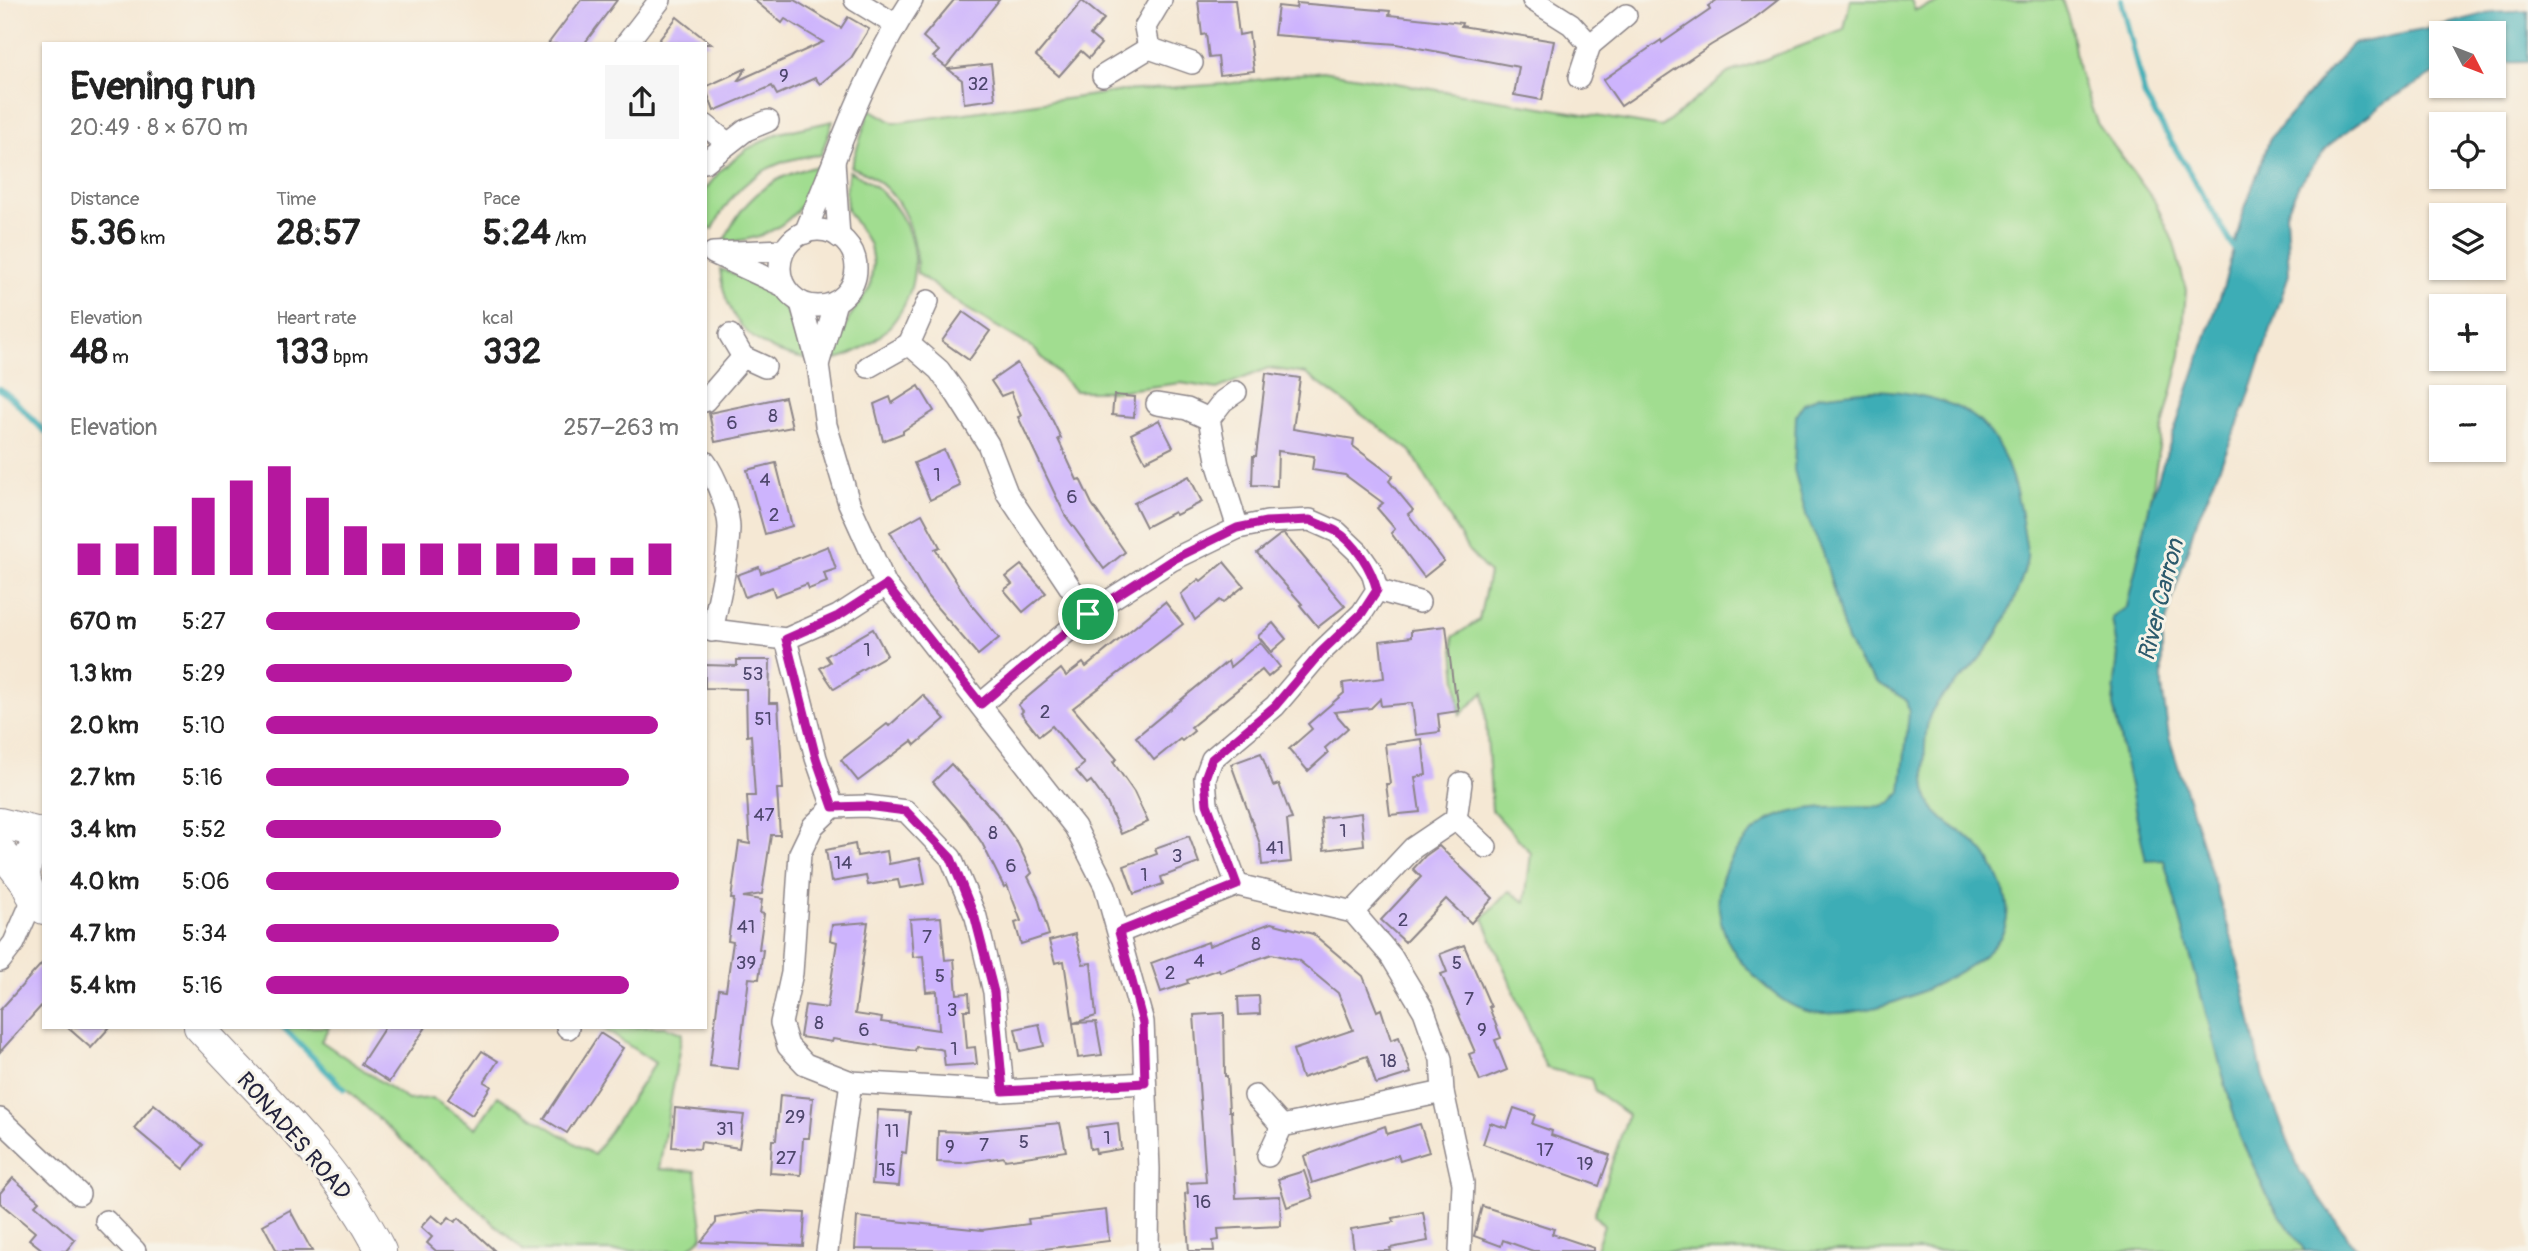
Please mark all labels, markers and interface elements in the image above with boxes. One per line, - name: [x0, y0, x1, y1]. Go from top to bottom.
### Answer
- north arrow: [2429, 21, 2506, 98]
- map controls: [2429, 21, 2506, 462]
- text: Evening run: [70, 63, 256, 111]
- house number: 9: [779, 64, 789, 88]
- button: share: [605, 65, 679, 139]
- house number: 32: [967, 72, 989, 96]
- button: locate: [2429, 112, 2506, 189]
- text: 20:49 · 8 × 670 m: [70, 113, 248, 142]
- text: Distance: [70, 187, 139, 211]
- text: Time: [276, 187, 316, 211]
- text: Pace: [483, 187, 520, 211]
- button: layers: [2429, 203, 2506, 280]
- text: 5.36: [70, 211, 137, 255]
- text: 28:57: [276, 211, 360, 255]
- text: 5:24: [483, 211, 551, 255]
- text: km: [137, 226, 165, 250]
- text: /km: [551, 226, 587, 250]
- button: +: [2429, 294, 2506, 371]
- text: Elevation: [70, 306, 142, 330]
- text: Heart rate: [276, 306, 356, 330]
- text: kcal: [483, 306, 514, 330]
- text: 48: [70, 330, 108, 374]
- text: 133: [276, 330, 329, 374]
- text: 332: [483, 330, 541, 374]
- text: m: [108, 345, 129, 369]
- text: bpm: [329, 345, 368, 369]
- button: −: [2429, 385, 2506, 462]
- house number: 8: [768, 404, 778, 428]
- house number: 6: [726, 411, 738, 435]
- text: Elevation: [70, 413, 158, 442]
- text: 257–263 m: [563, 413, 679, 442]
- house number: 1: [933, 463, 941, 487]
- house number: 4: [759, 468, 771, 492]
- house number: 6: [1066, 485, 1078, 509]
- house number: 2: [769, 503, 779, 527]
- water label: River Carron: [2132, 535, 2190, 664]
- pin: [1058, 584, 1118, 644]
- icon: arrive: [1069, 595, 1107, 633]
- text: 670 m: [70, 607, 136, 636]
- text: 5:27: [182, 607, 226, 636]
- house number: 1: [863, 638, 871, 662]
- text: 1.3 km: [70, 659, 132, 688]
- text: 5:29: [182, 659, 225, 688]
- house number: 53: [743, 662, 763, 686]
- house number: 2: [1040, 700, 1050, 724]
- house number: 51: [754, 707, 772, 731]
- text: 2.0 km: [70, 711, 139, 740]
- text: 5:10: [182, 711, 225, 740]
- text: 2.7 km: [70, 763, 135, 792]
- text: 5:16: [182, 763, 223, 792]
- house number: 47: [753, 803, 775, 827]
- text: 3.4 km: [70, 815, 136, 844]
- text: 5:52: [182, 815, 226, 844]
- house number: 1: [1339, 819, 1347, 843]
- house number: 8: [988, 821, 998, 845]
- house number: 41: [1266, 836, 1284, 860]
- house number: 3: [1172, 844, 1182, 868]
- house number: 14: [834, 851, 852, 875]
- house number: 6: [1005, 854, 1017, 878]
- house number: 1: [1140, 863, 1148, 887]
- text: 4.0 km: [70, 867, 139, 896]
- text: 5:06: [182, 867, 230, 896]
- house number: 2: [1398, 908, 1408, 932]
- house number: 41: [737, 915, 755, 939]
- text: 4.7 km: [70, 919, 136, 948]
- text: 5:34: [182, 919, 227, 948]
- house number: 7: [922, 925, 932, 949]
- house number: 8: [1251, 932, 1261, 956]
- house number: 4: [1193, 949, 1205, 973]
- house number: 39: [736, 951, 756, 975]
- house number: 5: [1452, 951, 1462, 975]
- house number: 2: [1165, 961, 1175, 985]
- house number: 5: [935, 964, 945, 988]
- text: 5.4 km: [70, 971, 136, 1000]
- text: 5:16: [182, 971, 223, 1000]
- house number: 7: [1464, 987, 1474, 1011]
- house number: 3: [947, 998, 957, 1022]
- house number: 8: [814, 1011, 824, 1035]
- house number: 6: [858, 1018, 870, 1042]
- house number: 9: [1477, 1018, 1487, 1042]
- house number: 1: [950, 1037, 958, 1061]
- house number: 18: [1379, 1049, 1397, 1073]
- street label: RONADES ROAD: [230, 1066, 358, 1206]
- house number: 29: [785, 1105, 805, 1129]
- house number: 31: [716, 1117, 734, 1141]
- house number: 11: [885, 1119, 899, 1143]
- house number: 1: [1103, 1126, 1111, 1150]
- house number: 5: [1019, 1130, 1029, 1154]
- house number: 7: [979, 1133, 989, 1157]
- house number: 9: [945, 1135, 955, 1159]
- house number: 17: [1536, 1138, 1554, 1162]
- house number: 27: [776, 1146, 796, 1170]
- house number: 19: [1576, 1152, 1594, 1176]
- house number: 15: [878, 1158, 896, 1182]
- house number: 16: [1193, 1190, 1211, 1214]

